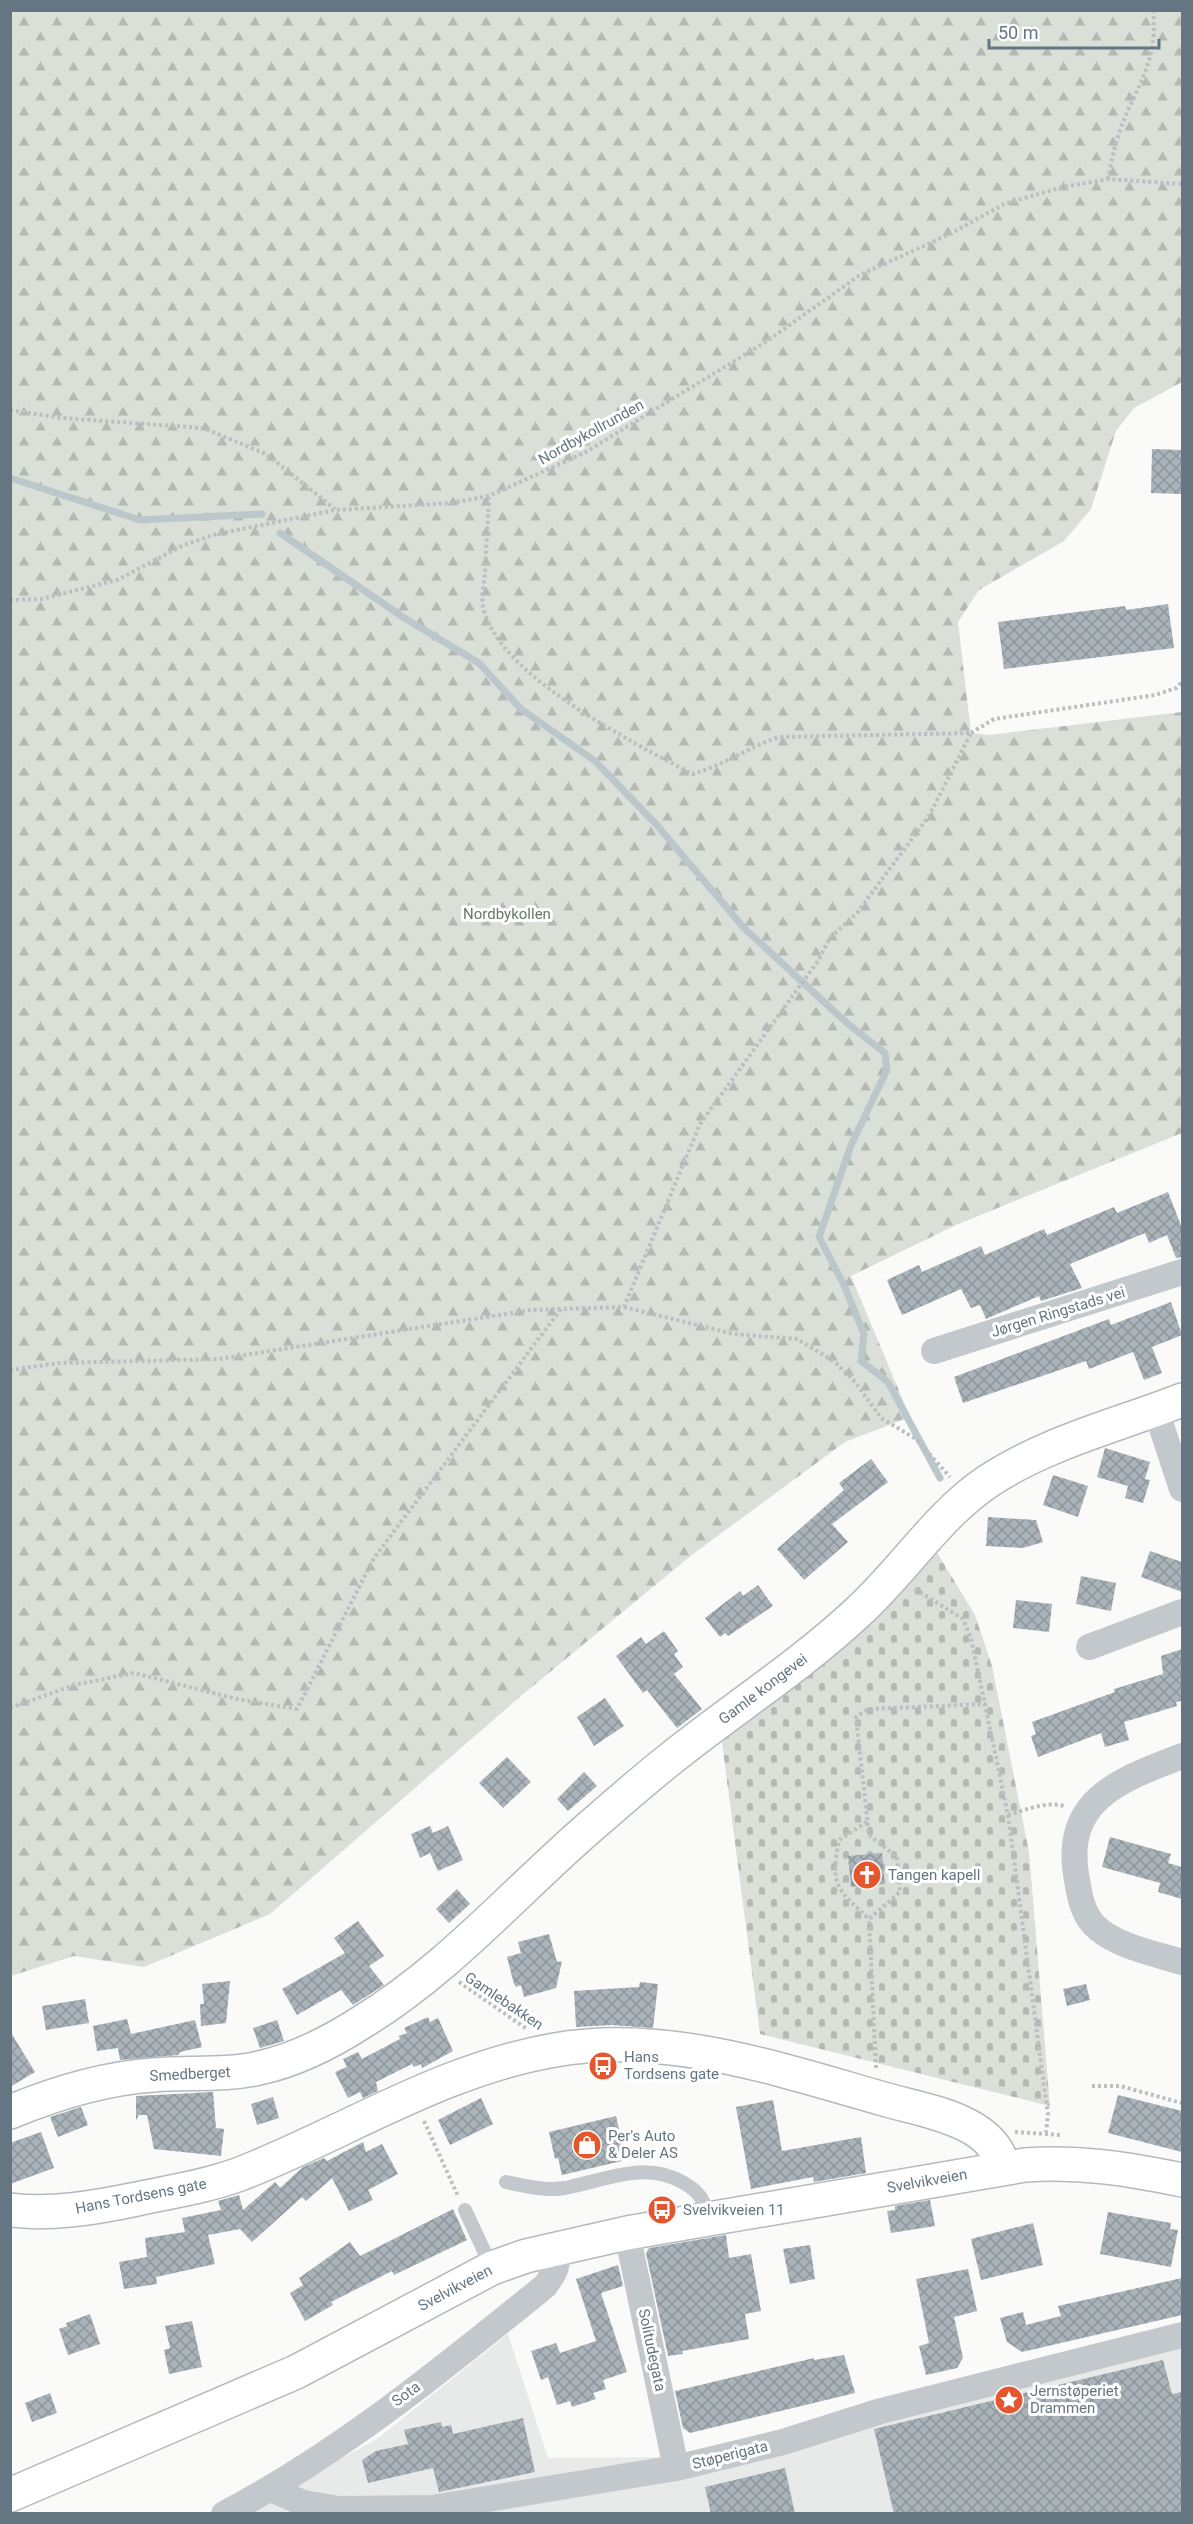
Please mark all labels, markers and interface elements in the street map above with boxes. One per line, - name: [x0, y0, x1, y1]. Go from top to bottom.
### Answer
- scale bar: [989, 12, 1158, 50]
- text: 50 m: [998, 22, 1038, 43]
- street label: Nordbykollrunden: [535, 396, 647, 468]
- park label: Nordbykollen: [463, 905, 551, 923]
- street label: Jørgen Ringstads vei: [989, 1283, 1127, 1341]
- street label: Gamle kongevei: [715, 1650, 811, 1728]
- church icon: Tangen kapell: [851, 1859, 883, 1891]
- place label: Tangen kapell: [888, 1866, 980, 1884]
- street label: Gamlebakken: [461, 1968, 547, 2034]
- place label: Hans Tordsens gate: [624, 2048, 719, 2083]
- bus stop icon: Hans Tordsens gate: [587, 2050, 619, 2082]
- street label: Smedberget: [149, 2063, 231, 2085]
- place label: Per's Auto & Deler AS: [608, 2127, 678, 2162]
- shop icon: Per's Auto & Deler AS: [571, 2129, 603, 2161]
- street label: Svelvikveien: [885, 2165, 969, 2197]
- street label: Hans Tordsens gate: [74, 2174, 208, 2218]
- bus stop icon: Svelvikveien 11: [646, 2194, 678, 2226]
- place label: Svelvikveien 11: [683, 2201, 785, 2219]
- street label: Svelvikveien: [415, 2261, 495, 2315]
- street label: Solitudegata: [634, 2307, 670, 2393]
- street label: Sota: [388, 2378, 424, 2410]
- place label: Jernstøperiet Drammen: [1030, 2382, 1119, 2417]
- place icon: Jernstøperiet Drammen: [993, 2384, 1025, 2416]
- street label: Støperigata: [690, 2437, 770, 2473]

